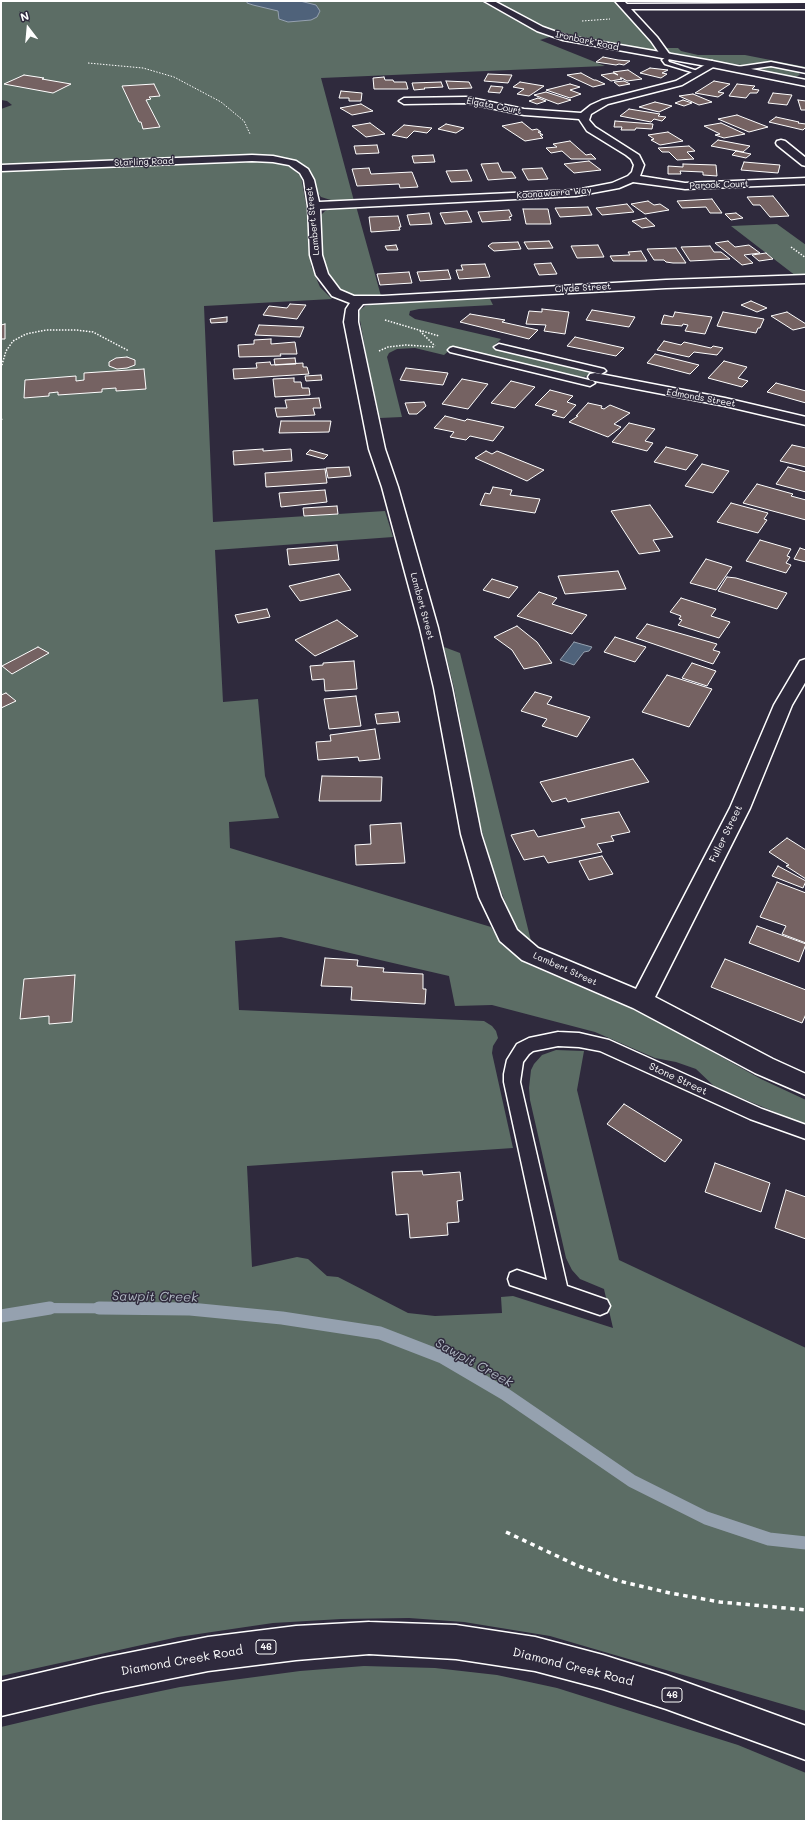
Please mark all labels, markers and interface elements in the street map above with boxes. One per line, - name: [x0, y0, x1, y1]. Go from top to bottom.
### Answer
- north arrow: [8, 8, 48, 48]
- text: N: [18, 8, 31, 24]
- street label: Ironbark Road: [554, 29, 620, 53]
- street label: Elgata Court: [466, 95, 522, 117]
- street label: Starling Road: [114, 156, 174, 168]
- street label: Parook Court: [689, 179, 749, 191]
- street label: Koonawarra Way: [516, 185, 592, 201]
- street label: Lambert Street: [304, 186, 322, 256]
- street label: Clyde Street: [555, 281, 611, 295]
- street label: Edmonds Street: [666, 387, 736, 409]
- street label: Lambert Street: [408, 571, 436, 641]
- street label: Fuller Street: [707, 803, 745, 865]
- street label: Lambert Street: [531, 950, 599, 988]
- street label: Stone Street: [647, 1060, 709, 1098]
- water label: Sawpit Creek: [112, 1288, 198, 1306]
- water label: Sawpit Creek: [433, 1335, 515, 1391]
- road number: 46: [256, 1640, 276, 1654]
- street label: Diamond Creek Road: [120, 1643, 244, 1679]
- street label: Diamond Creek Road: [511, 1645, 635, 1689]
- road number: 46: [662, 1688, 682, 1702]

